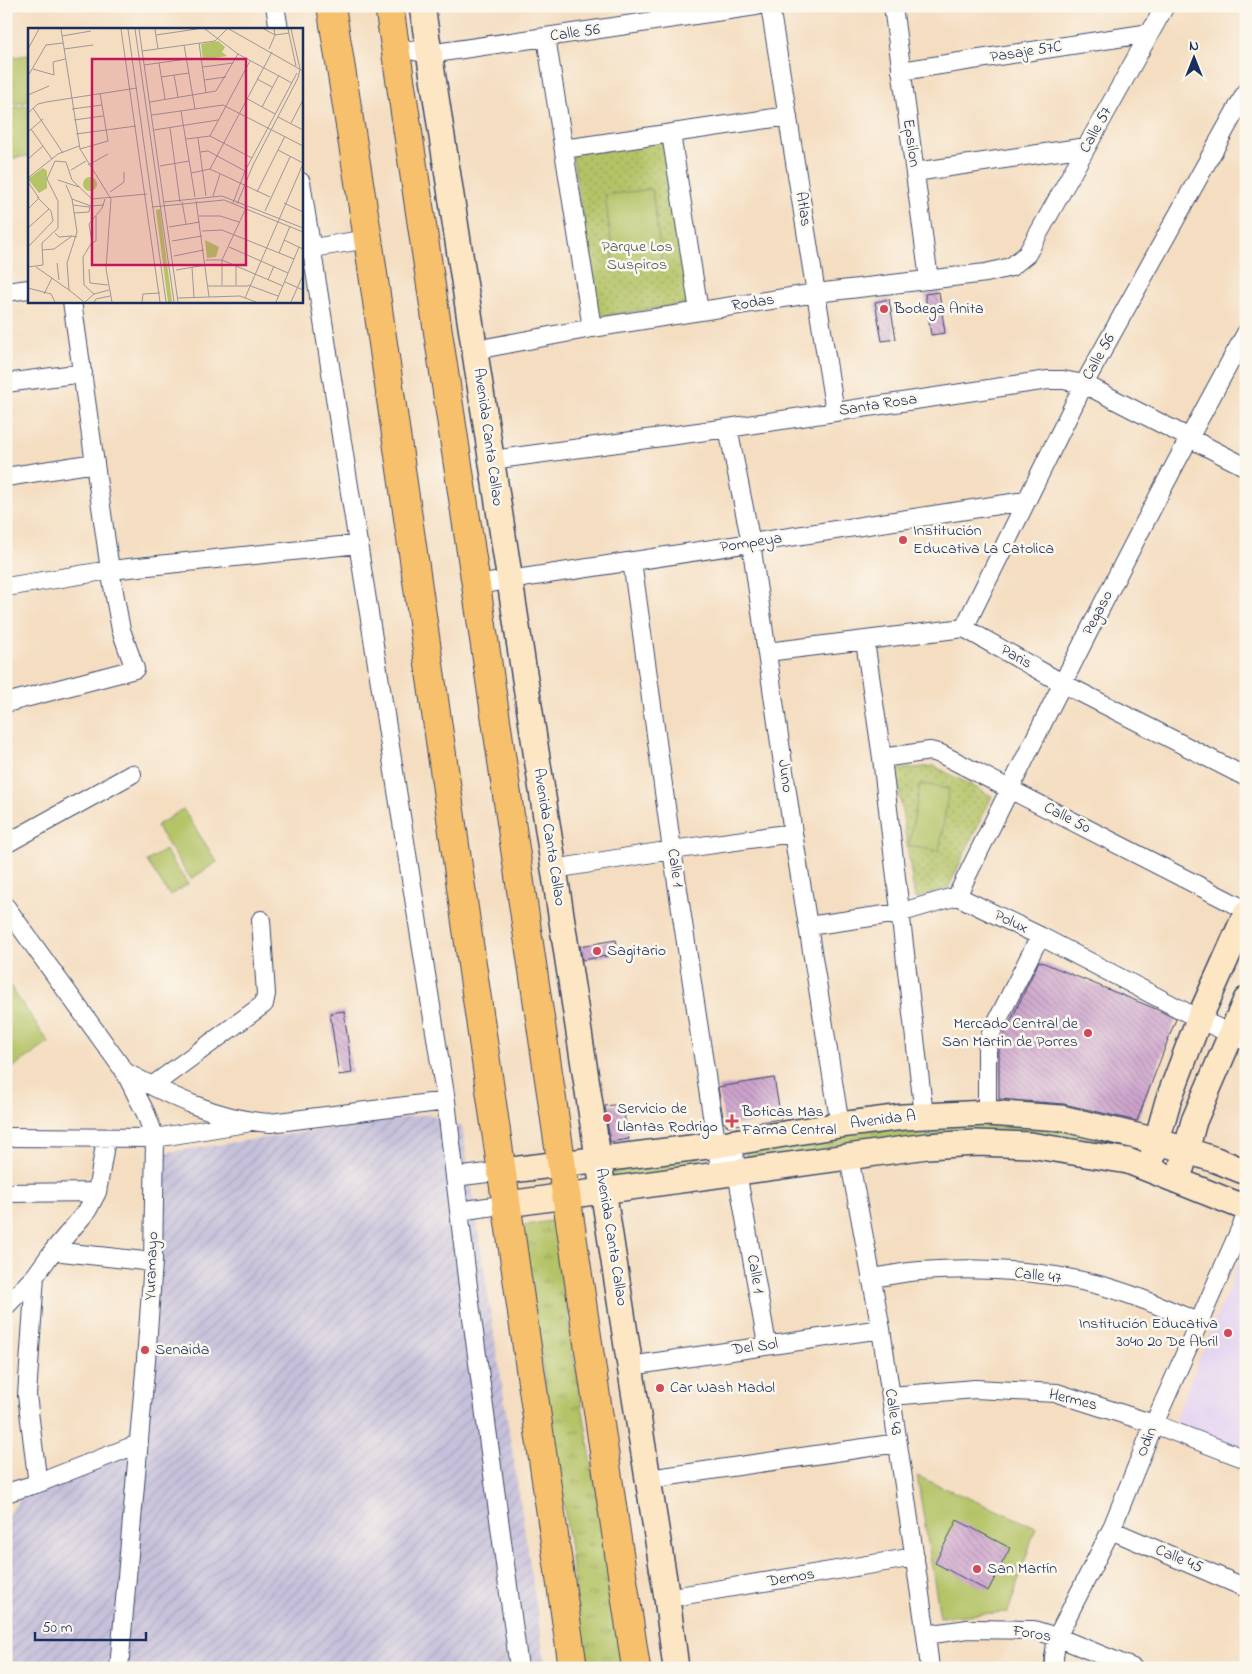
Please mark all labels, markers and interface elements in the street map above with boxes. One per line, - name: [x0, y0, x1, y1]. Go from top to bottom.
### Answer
- street label: Calle 56: [548, 18, 602, 48]
- inset map: [28, 28, 302, 302]
- north arrow: [1170, 32, 1220, 82]
- street label: Pasaje 57C: [988, 34, 1064, 70]
- text: N: [1189, 36, 1199, 57]
- street label: Calle 57: [1073, 102, 1119, 158]
- street label: Epsilon: [896, 117, 926, 169]
- street label: Atlas: [788, 190, 818, 228]
- park label: Parque Los Suspiros: [601, 235, 673, 277]
- street label: Rodas: [730, 288, 776, 318]
- place label: Bodega Anita: [893, 297, 984, 321]
- marker: Bodega Anita: [878, 303, 890, 315]
- street label: Calle 56: [1076, 329, 1122, 385]
- street label: Avenida Canta Callao: [466, 366, 510, 508]
- street label: Santa Rosa: [837, 387, 919, 423]
- place label: Institución Educativa La Catolica: [913, 519, 1054, 561]
- street label: Pompeya: [718, 526, 784, 560]
- marker: Institución Educativa La Catolica: [897, 534, 909, 546]
- street label: Pegaso: [1076, 586, 1120, 640]
- street label: Paris: [996, 639, 1036, 675]
- street label: Juno: [771, 758, 799, 794]
- street label: Avenida Canta Callao: [526, 766, 572, 908]
- street label: Calle 50: [1039, 796, 1095, 840]
- street label: Calle 1: [660, 847, 690, 889]
- street label: Polux: [990, 904, 1032, 940]
- place label: Sagitario: [607, 939, 666, 963]
- marker: Sagitario: [591, 945, 603, 957]
- place label: Mercado Central de San Martin de Porres: [942, 1012, 1079, 1054]
- marker: Mercado Central de San Martin de Porres: [1082, 1027, 1094, 1039]
- place label: Servicio de Llantas Rodrigo: [617, 1097, 718, 1139]
- place label: Boticas Mas Farma Central: [741, 1100, 837, 1142]
- street label: Avenida A: [849, 1104, 917, 1136]
- marker: Servicio de Llantas Rodrigo: [601, 1112, 613, 1124]
- marker: Boticas Mas Farma Central: [726, 1115, 738, 1127]
- street label: Avenida Canta Callao: [588, 1166, 634, 1308]
- street label: Yuramayo: [139, 1231, 165, 1301]
- street label: Calle 1: [740, 1253, 770, 1295]
- street label: Calle 47: [1013, 1261, 1063, 1291]
- place label: Institución Educativa 3040 20 De Abril: [1079, 1312, 1218, 1354]
- marker: Institución Educativa 3040 20 De Abril: [1222, 1327, 1234, 1339]
- street label: Del Sol: [729, 1332, 780, 1362]
- place label: Senaida: [155, 1338, 209, 1362]
- marker: Senaida: [139, 1344, 151, 1356]
- place label: Car Wash Madol: [670, 1376, 775, 1400]
- marker: Car Wash Madol: [654, 1382, 666, 1394]
- street label: Hermes: [1046, 1382, 1100, 1418]
- street label: Calle 43: [878, 1387, 908, 1437]
- street label: Odin: [1130, 1423, 1164, 1461]
- street label: Calle 45: [1151, 1538, 1207, 1580]
- place label: San Martín: [987, 1557, 1057, 1581]
- street label: Demos: [764, 1562, 817, 1594]
- marker: San Martín: [971, 1563, 983, 1575]
- scale bar: [35, 1609, 146, 1641]
- text: 50 m: [42, 1617, 73, 1639]
- street label: Foros: [1010, 1619, 1053, 1649]

